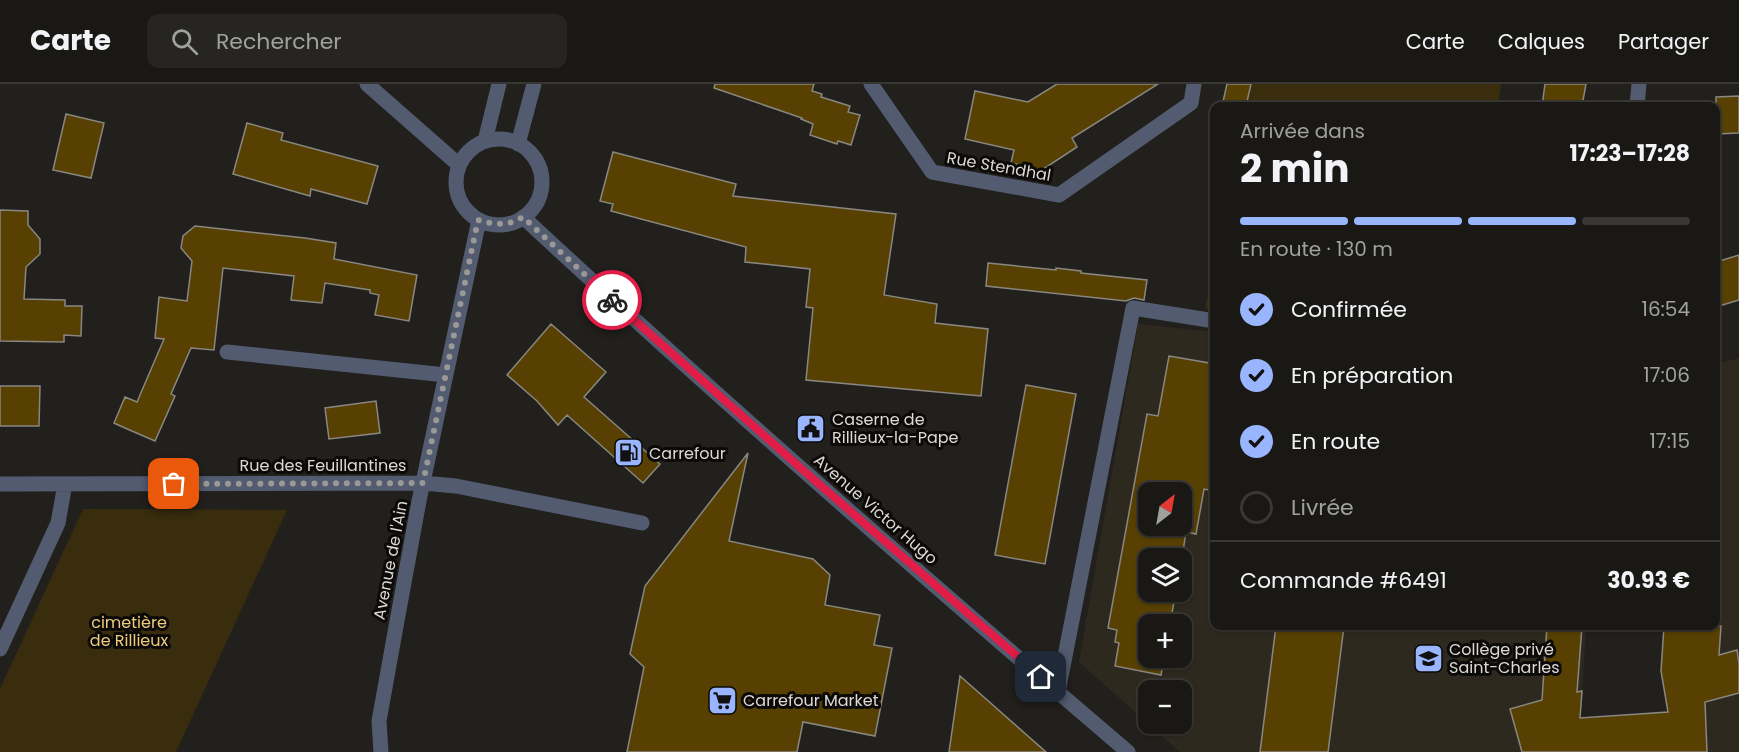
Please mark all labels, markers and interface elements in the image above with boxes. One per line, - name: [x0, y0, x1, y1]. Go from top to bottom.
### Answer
- search box: [147, 14, 567, 68]
- text: Carte: [30, 21, 111, 60]
- icon: search: [168, 25, 201, 58]
- text: Rechercher: [216, 26, 342, 57]
- text: Carte: [1406, 27, 1465, 56]
- text: Calques: [1498, 27, 1585, 56]
- text: Partager: [1618, 27, 1709, 56]
- text: Arrivée dans: [1240, 117, 1365, 145]
- text: 17:23–17:28: [1569, 138, 1690, 169]
- text: 2 min: [1240, 141, 1350, 196]
- street label: Rue Stendhal: [945, 146, 1053, 187]
- text: En route · 130 m: [1240, 235, 1393, 263]
- courier: [582, 270, 642, 330]
- icon: bike: [596, 284, 629, 317]
- icon: check: [1240, 293, 1273, 326]
- text: Confirmée: [1291, 294, 1407, 325]
- text: 16:54: [1642, 295, 1690, 323]
- icon: check: [1240, 359, 1273, 392]
- text: En préparation: [1291, 360, 1453, 391]
- text: 17:06: [1643, 361, 1690, 389]
- place label: Caserne de Rillieux-la-Pape: [832, 408, 959, 449]
- public building icon: Caserne de Rillieux-la-Pape: [795, 412, 827, 444]
- icon: check: [1240, 425, 1273, 458]
- text: En route: [1291, 426, 1380, 457]
- text: 17:15: [1649, 427, 1690, 455]
- fuel station icon: Carrefour: [612, 437, 644, 469]
- place label: Carrefour: [649, 442, 726, 465]
- street label: Avenue Victor Hugo: [809, 449, 943, 570]
- street label: Rue des Feuillantines: [240, 454, 406, 477]
- pin: [148, 458, 199, 509]
- icon: bag: [157, 467, 190, 500]
- north arrow: [1138, 482, 1192, 536]
- map controls: [1138, 482, 1192, 734]
- text: Livrée: [1291, 492, 1354, 523]
- street label: Avenue de l'Ain: [368, 499, 413, 622]
- button: layers: [1138, 548, 1192, 602]
- text: Commande #6491: [1240, 565, 1447, 596]
- text: 30.93 €: [1607, 565, 1690, 596]
- park label: cimetière de Rillieux: [90, 611, 168, 652]
- button: +: [1138, 614, 1192, 668]
- place label: Collège privé Saint-Charles: [1449, 638, 1560, 679]
- school or university icon: Collège privé Saint-Charles: [1412, 642, 1444, 674]
- pin: [1015, 651, 1066, 702]
- icon: home: [1024, 660, 1057, 693]
- button: −: [1138, 680, 1192, 734]
- supermarket icon: Carrefour Market: [706, 684, 738, 716]
- place label: Carrefour Market: [743, 689, 879, 712]

